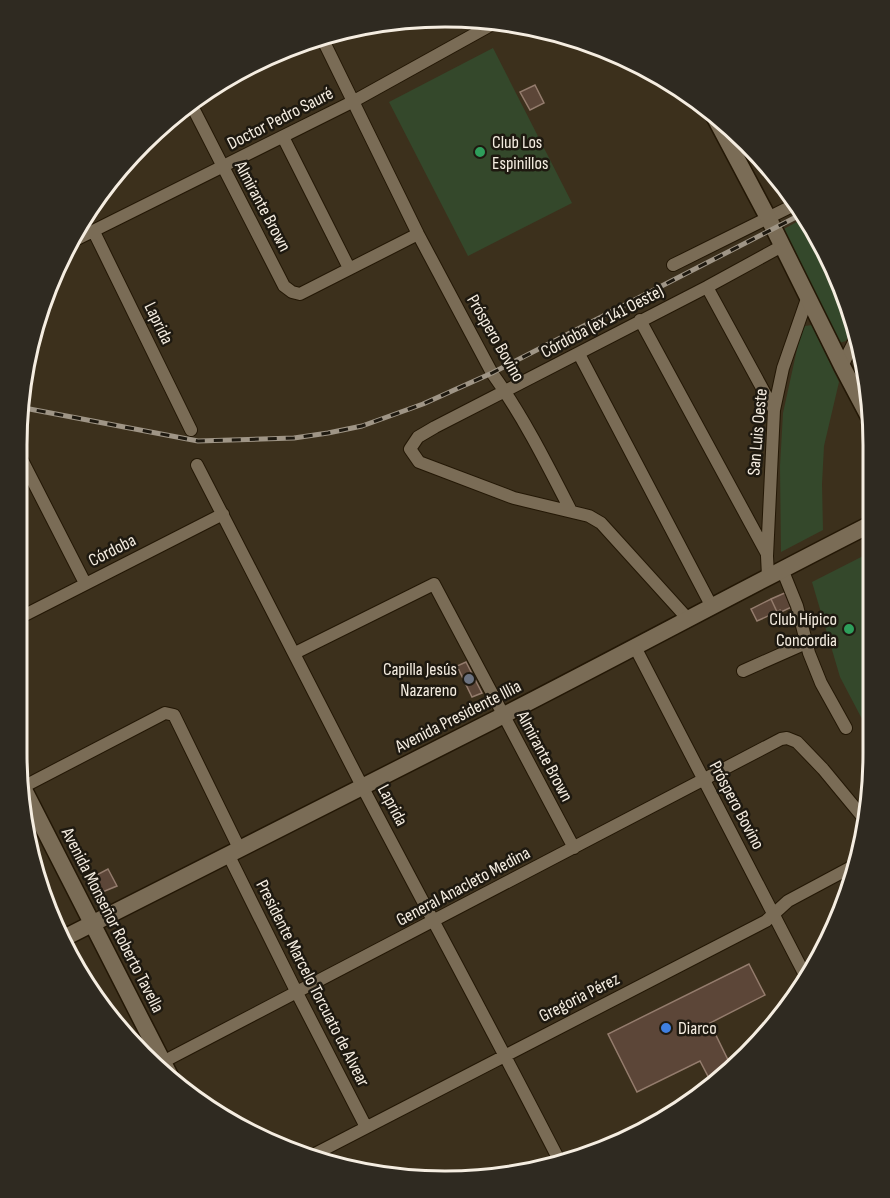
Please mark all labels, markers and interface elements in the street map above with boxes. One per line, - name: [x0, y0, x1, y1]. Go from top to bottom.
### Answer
- street label: Doctor Pedro Sauré: [224, 83, 337, 154]
- place label: Club Los Espinillos: [492, 132, 548, 174]
- marker: Club Los Espinillos: [473, 145, 487, 159]
- street label: Almirante Brown: [229, 157, 295, 255]
- street label: Córdoba (ex 141 Oeste): [537, 280, 667, 363]
- street label: Próspero Bovino: [462, 291, 529, 386]
- street label: Laprida: [139, 299, 178, 348]
- street label: San Luis Oeste: [743, 388, 772, 476]
- street label: Córdoba: [85, 530, 139, 571]
- place label: Club Hípico Concordia: [769, 609, 837, 651]
- marker: Club Hípico Concordia: [842, 622, 856, 636]
- place label: Capilla Jesús Nazareno: [383, 659, 457, 701]
- marker: Capilla Jesús Nazareno: [462, 672, 476, 686]
- street label: Avenida Presidente Illia: [391, 676, 525, 758]
- street label: Almirante Brown: [511, 707, 577, 805]
- street label: Próspero Bovino: [704, 757, 769, 853]
- street label: Laprida: [373, 781, 412, 830]
- street label: Avenida Monseñor Roberto Tavella: [56, 823, 168, 1016]
- street label: General Anacleto Medina: [393, 842, 534, 931]
- street label: Presidente Marcelo Torcuato de Alvear: [251, 876, 374, 1090]
- street label: Gregoria Pérez: [536, 968, 623, 1027]
- place label: Diarco: [678, 1018, 717, 1039]
- marker: Diarco: [659, 1021, 673, 1035]

